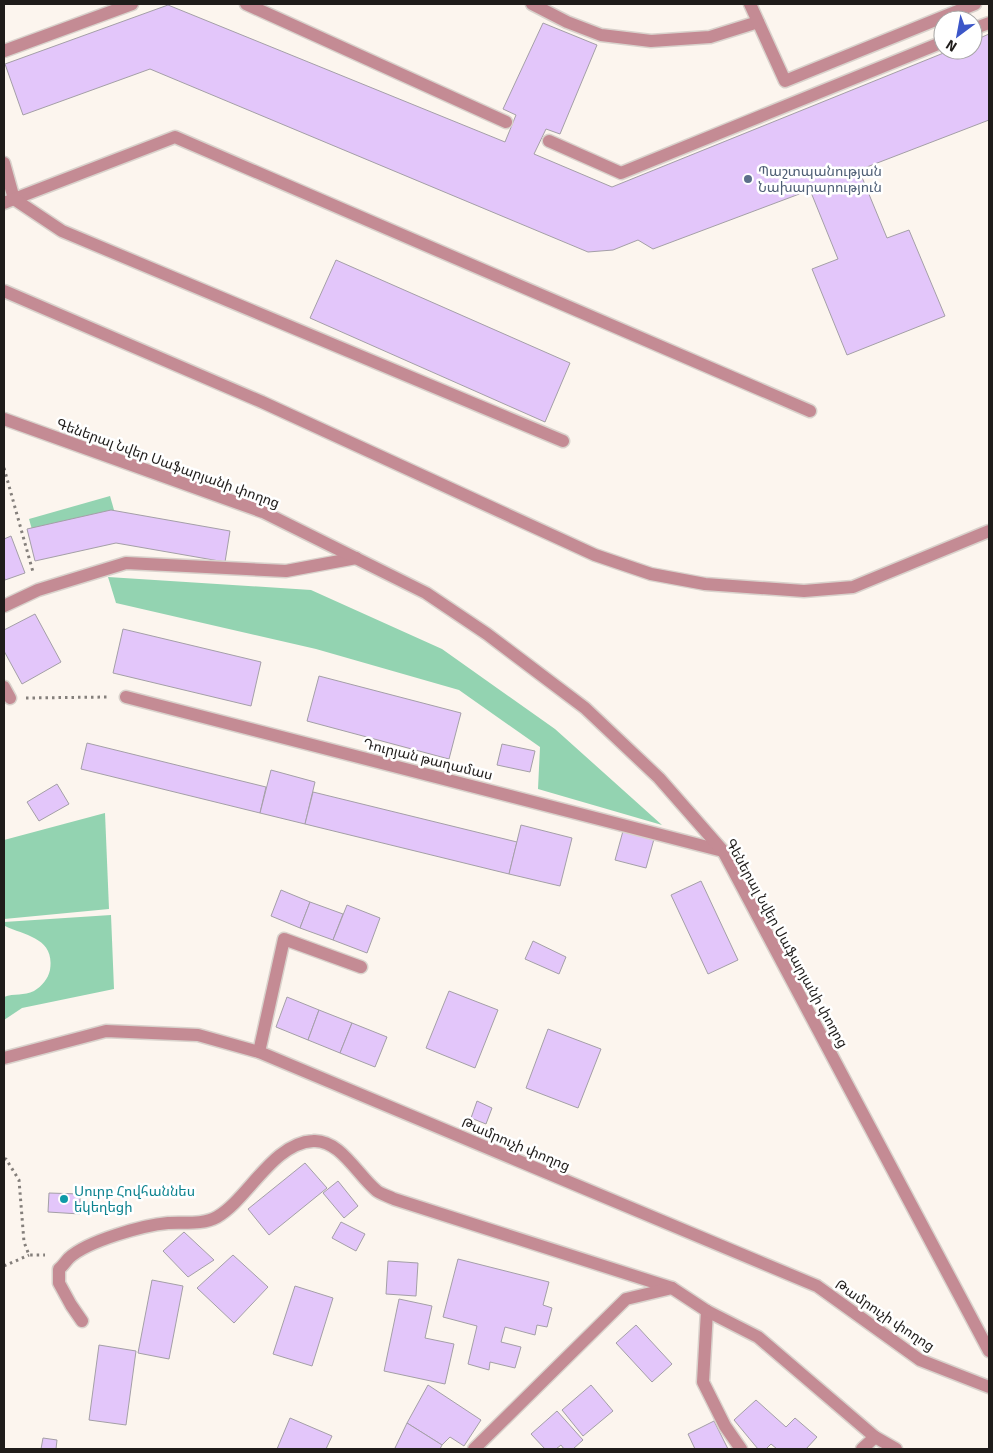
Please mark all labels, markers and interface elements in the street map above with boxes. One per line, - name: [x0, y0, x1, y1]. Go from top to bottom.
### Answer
- north arrow: [933, 10, 983, 60]
- text: N: [943, 36, 960, 55]
- place label: Պաշտպանության Նախարարություն: [758, 163, 882, 196]
- marker: Պաշտպանության Նախարարություն: [742, 173, 754, 185]
- street label: Գեներալ Նվեր Սաֆարյանի փողոց: [54, 415, 282, 512]
- street label: Դուրյան թաղամաս: [361, 735, 494, 784]
- street label: Գեներալ Նվեր Սաֆարյանի փողոց: [722, 836, 851, 1051]
- street label: Թամրուչի փողոց: [459, 1114, 573, 1175]
- place label: Սուրբ Հովհաննես եկեղեցի: [74, 1183, 195, 1216]
- marker: Սուրբ Հովհաննես եկեղեցի: [58, 1193, 70, 1205]
- street label: Թամրուչի փողոց: [832, 1276, 938, 1355]

